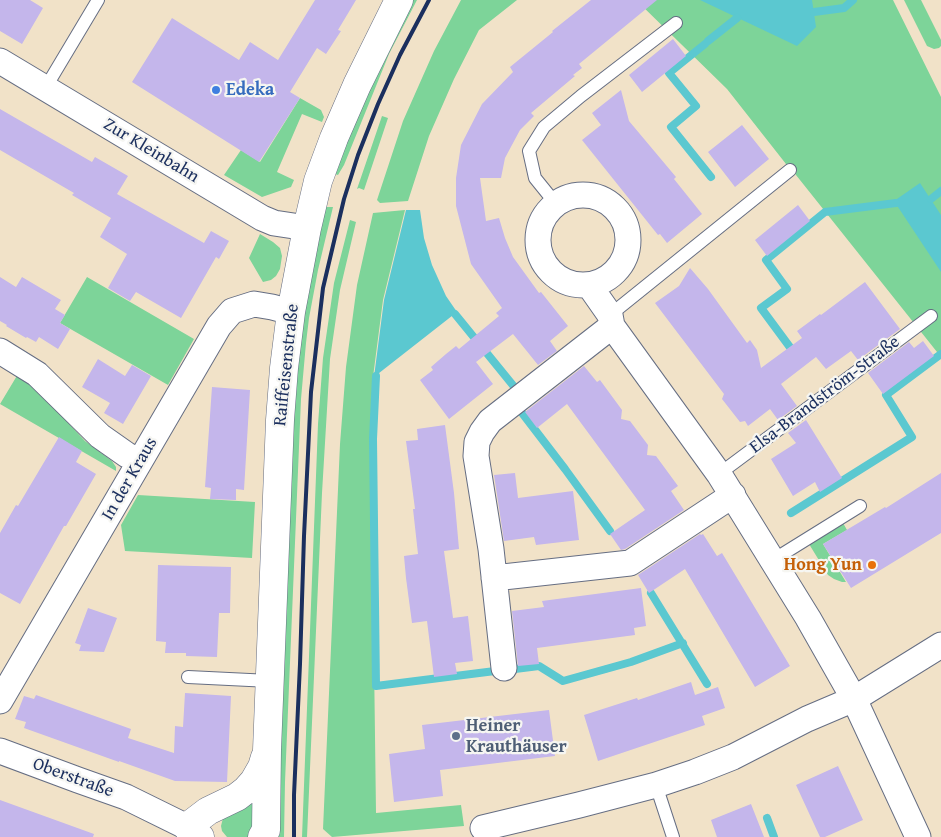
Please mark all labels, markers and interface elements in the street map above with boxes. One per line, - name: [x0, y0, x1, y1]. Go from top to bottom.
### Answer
- place label: Edeka: [226, 79, 274, 101]
- marker: Edeka: [210, 84, 222, 96]
- street label: Zur Kleinbahn: [99, 114, 203, 188]
- street label: Raiffeisenstraße: [270, 303, 304, 427]
- street label: Elsa-Brandström-Straße: [746, 331, 904, 459]
- street label: In der Kraus: [98, 434, 162, 524]
- place label: Hong Yun: [784, 554, 862, 576]
- marker: Hong Yun: [866, 559, 878, 571]
- place label: Heiner Krauthäuser: [466, 715, 567, 758]
- marker: Heiner Krauthäuser: [450, 730, 462, 742]
- street label: Oberstraße: [30, 753, 116, 803]

